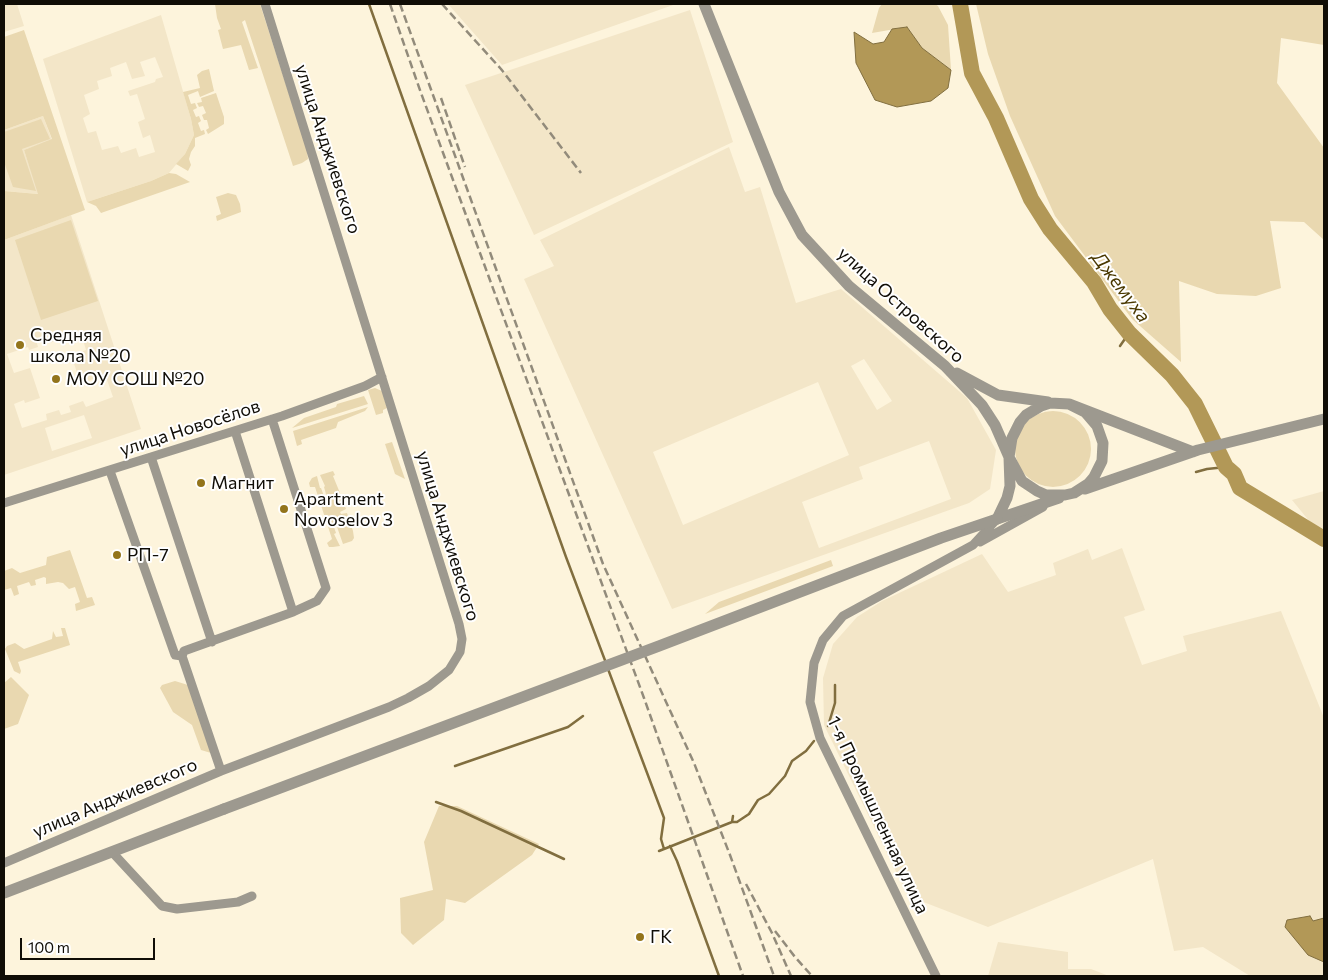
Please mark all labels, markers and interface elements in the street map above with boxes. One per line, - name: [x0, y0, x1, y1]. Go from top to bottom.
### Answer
- street label: улица Анджиевского: [290, 62, 366, 236]
- street label: улица Островского: [833, 242, 969, 368]
- water label: Джемуха: [1087, 247, 1155, 327]
- place label: Средняя школа №20: [30, 324, 131, 366]
- marker: Средняя школа №20: [14, 339, 26, 351]
- place label: МОУ СОШ №20: [66, 368, 205, 390]
- marker: МОУ СОШ №20: [50, 373, 62, 385]
- street label: улица Новосёлов: [117, 395, 263, 461]
- street label: улица Анджиевского: [412, 448, 484, 624]
- place label: Магнит: [211, 472, 274, 494]
- marker: Магнит: [195, 477, 207, 489]
- place label: Apartment Novoselov 3: [294, 488, 393, 530]
- marker: Apartment Novoselov 3: [278, 503, 290, 515]
- place label: РП-7: [127, 544, 169, 566]
- marker: РП-7: [111, 549, 123, 561]
- street label: 1-я Промышленная улица: [823, 713, 933, 917]
- street label: улица Анджиевского: [29, 753, 201, 843]
- place label: ГК: [650, 926, 672, 948]
- scale bar: [22, 928, 158, 960]
- marker: ГК: [634, 931, 646, 943]
- text: 100 m: [28, 938, 70, 956]

